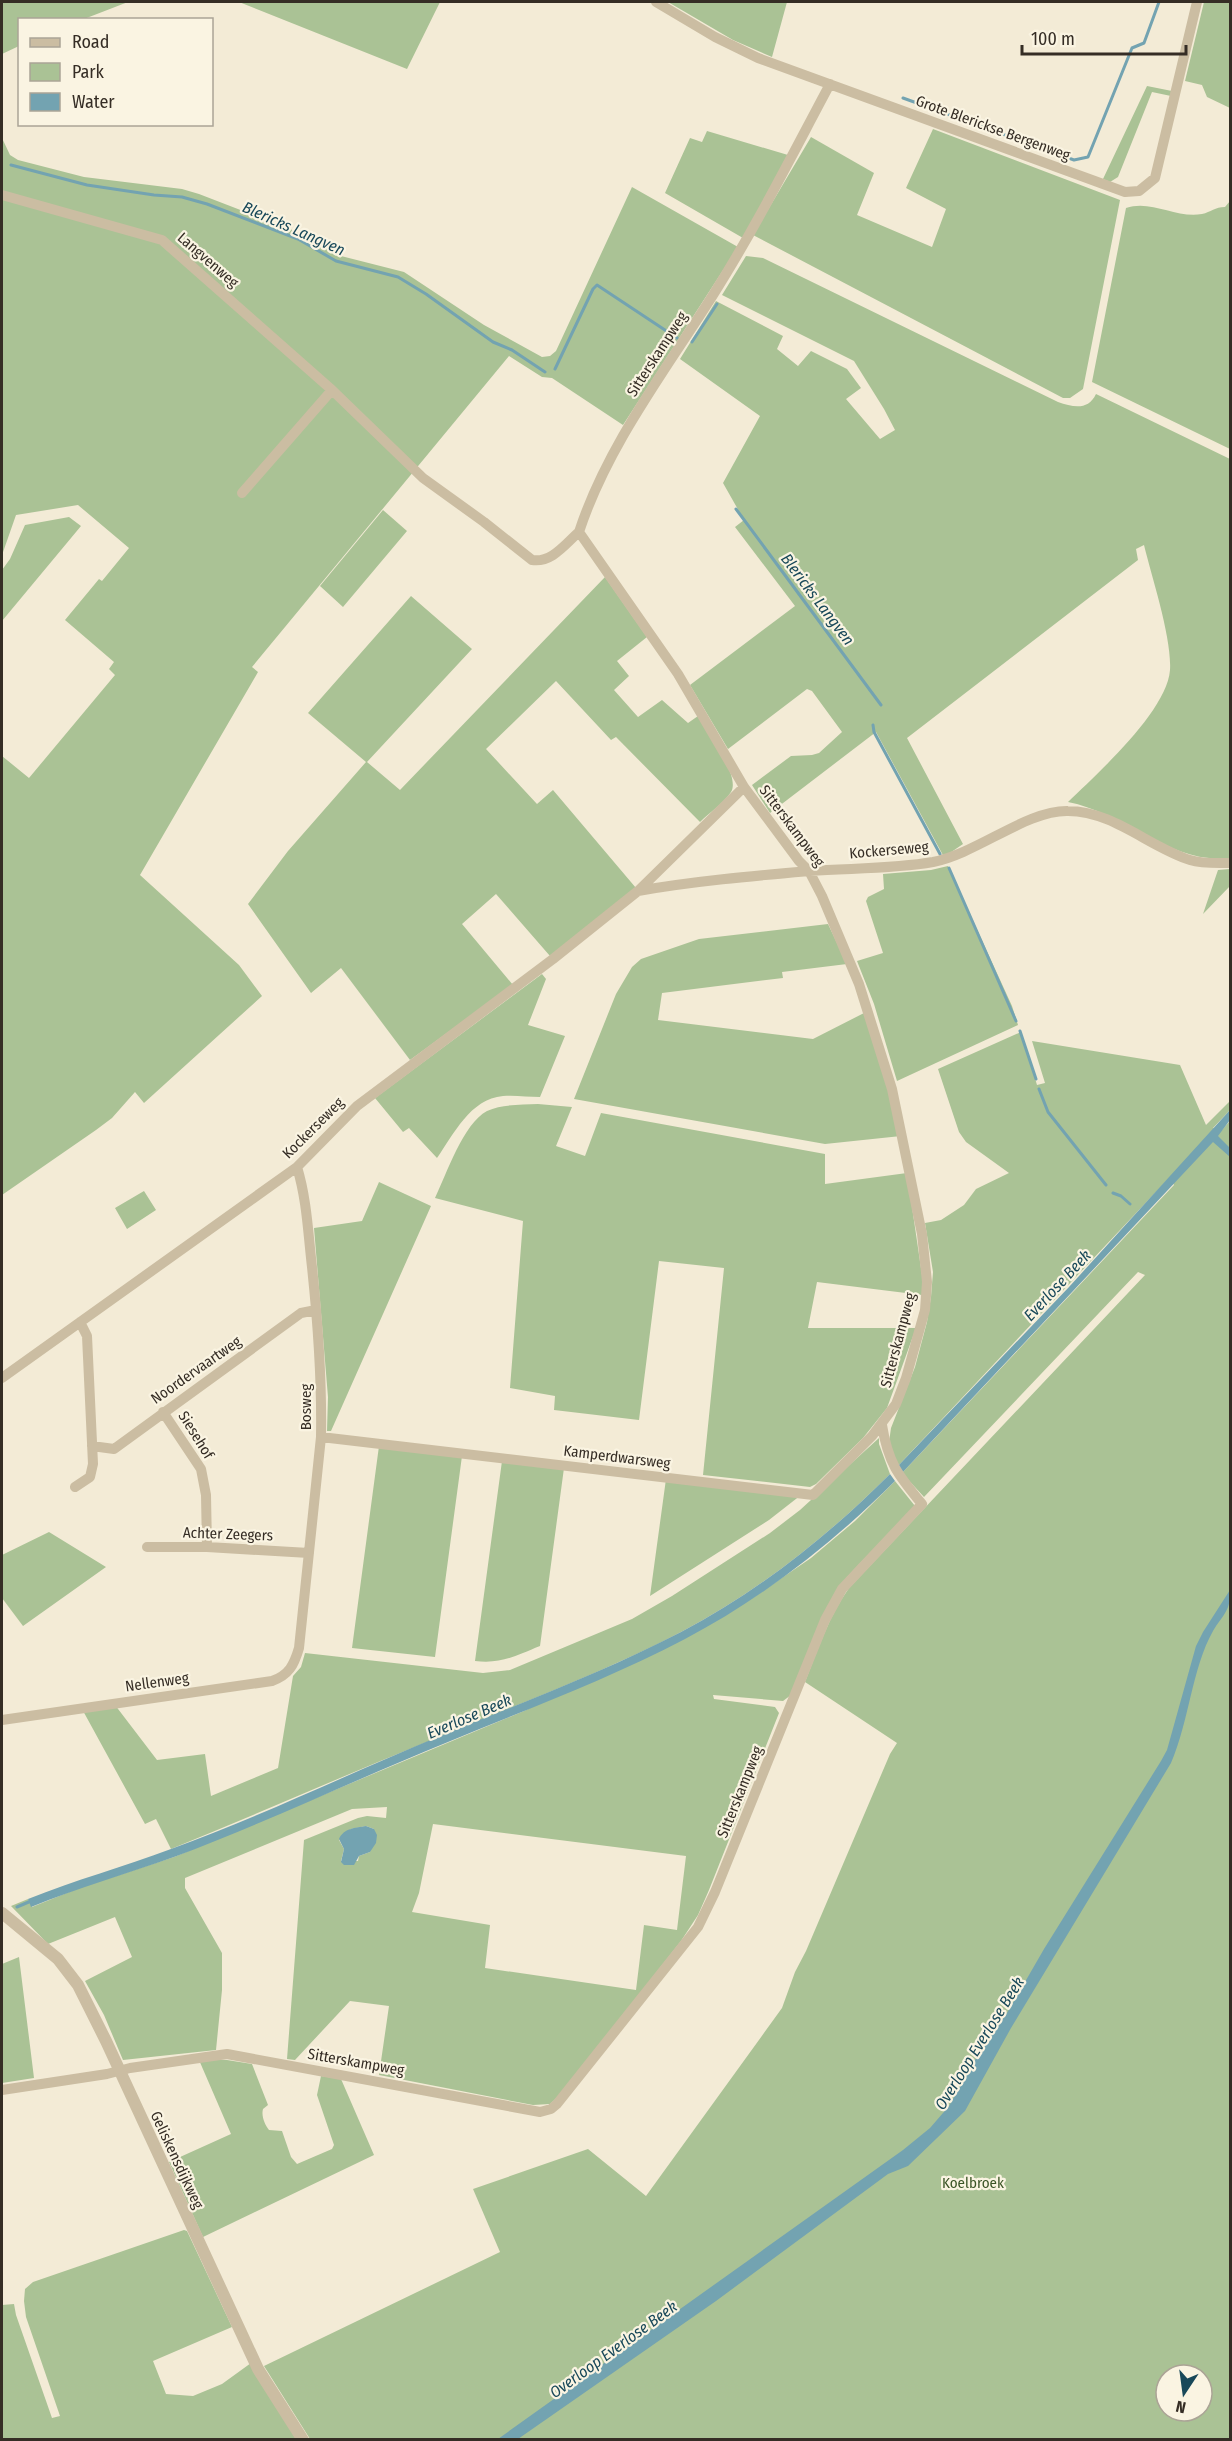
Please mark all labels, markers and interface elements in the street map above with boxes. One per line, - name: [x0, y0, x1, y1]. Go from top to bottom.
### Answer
- legend: [18, 18, 213, 126]
- scale bar: [1022, 18, 1186, 56]
- text: 100 m: [1031, 28, 1075, 50]
- text: Road: [72, 31, 109, 53]
- text: Park: [72, 61, 105, 83]
- text: Water: [72, 91, 115, 113]
- street label: Grote Blerickse Bergenweg: [913, 92, 1073, 164]
- water label: Blericks Langven: [240, 197, 348, 259]
- street label: Langvenweg: [174, 229, 242, 291]
- street label: Sitterskampweg: [623, 308, 691, 400]
- water label: Blericks Langven: [777, 550, 858, 649]
- street label: Sitterskampweg: [755, 782, 829, 870]
- street label: Kockerseweg: [849, 838, 929, 862]
- street label: Kockerseweg: [279, 1094, 347, 1162]
- water label: Everlose Beek: [1020, 1246, 1095, 1325]
- street label: Sitterskampweg: [877, 1291, 919, 1389]
- street label: Noordervaartweg: [147, 1332, 245, 1408]
- street label: Bosweg: [297, 1384, 315, 1430]
- street label: Siesehof: [174, 1408, 218, 1463]
- street label: Kamperdwarsweg: [563, 1442, 671, 1472]
- street label: Achter Zeegers: [183, 1523, 273, 1545]
- street label: Nellenweg: [124, 1669, 190, 1695]
- water label: Everlose Beek: [424, 1690, 514, 1743]
- street label: Sitterskampweg: [713, 1743, 767, 1841]
- water label: Overloop Everlose Beek: [931, 1973, 1028, 2113]
- street label: Sitterskampweg: [306, 2045, 406, 2079]
- street label: Geliskensdijkweg: [147, 2108, 207, 2212]
- park label: Koelbroek: [942, 2174, 1004, 2192]
- water label: Overloop Everlose Beek: [546, 2297, 681, 2402]
- north arrow: [1154, 2363, 1214, 2423]
- text: N: [1174, 2397, 1188, 2417]

